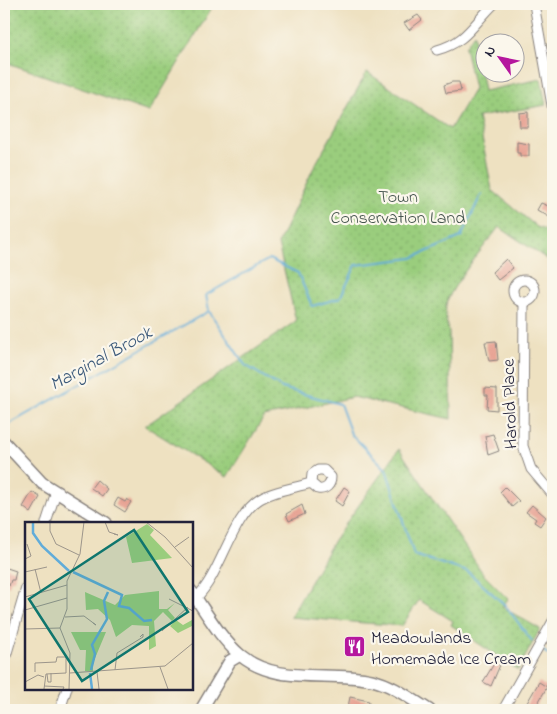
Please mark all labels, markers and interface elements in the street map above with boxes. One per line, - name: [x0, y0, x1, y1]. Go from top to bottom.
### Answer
- north arrow: [474, 32, 524, 82]
- text: N: [479, 42, 502, 61]
- park label: Town Conservation Land: [331, 185, 465, 232]
- water label: Marginal Brook: [45, 320, 158, 399]
- street label: Harold Place: [496, 357, 526, 450]
- inset map: [25, 522, 192, 689]
- place label: Meadowlands Homemade Ice Cream: [371, 626, 531, 673]
- restaurant icon: Meadowlands Homemade Ice Cream: [343, 635, 367, 659]

